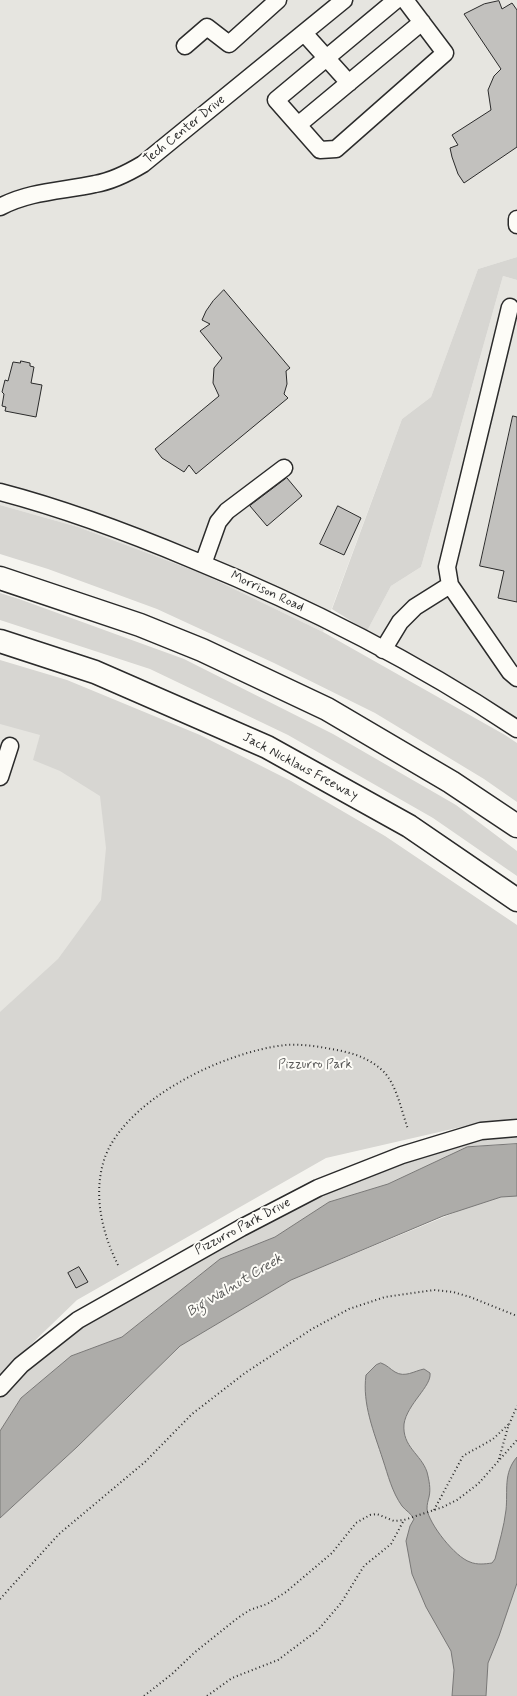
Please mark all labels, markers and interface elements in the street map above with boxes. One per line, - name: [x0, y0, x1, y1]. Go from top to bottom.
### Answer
- street label: Tech Center Drive: [141, 92, 229, 168]
- street label: Morrison Road: [228, 568, 306, 616]
- street label: Jack Nicklaus Freeway: [240, 730, 360, 804]
- park label: Pizzurro Park: [278, 1057, 352, 1073]
- street label: Pizzurro Park Drive: [193, 1195, 293, 1259]
- water label: Big Walnut Creek: [184, 1251, 286, 1321]

